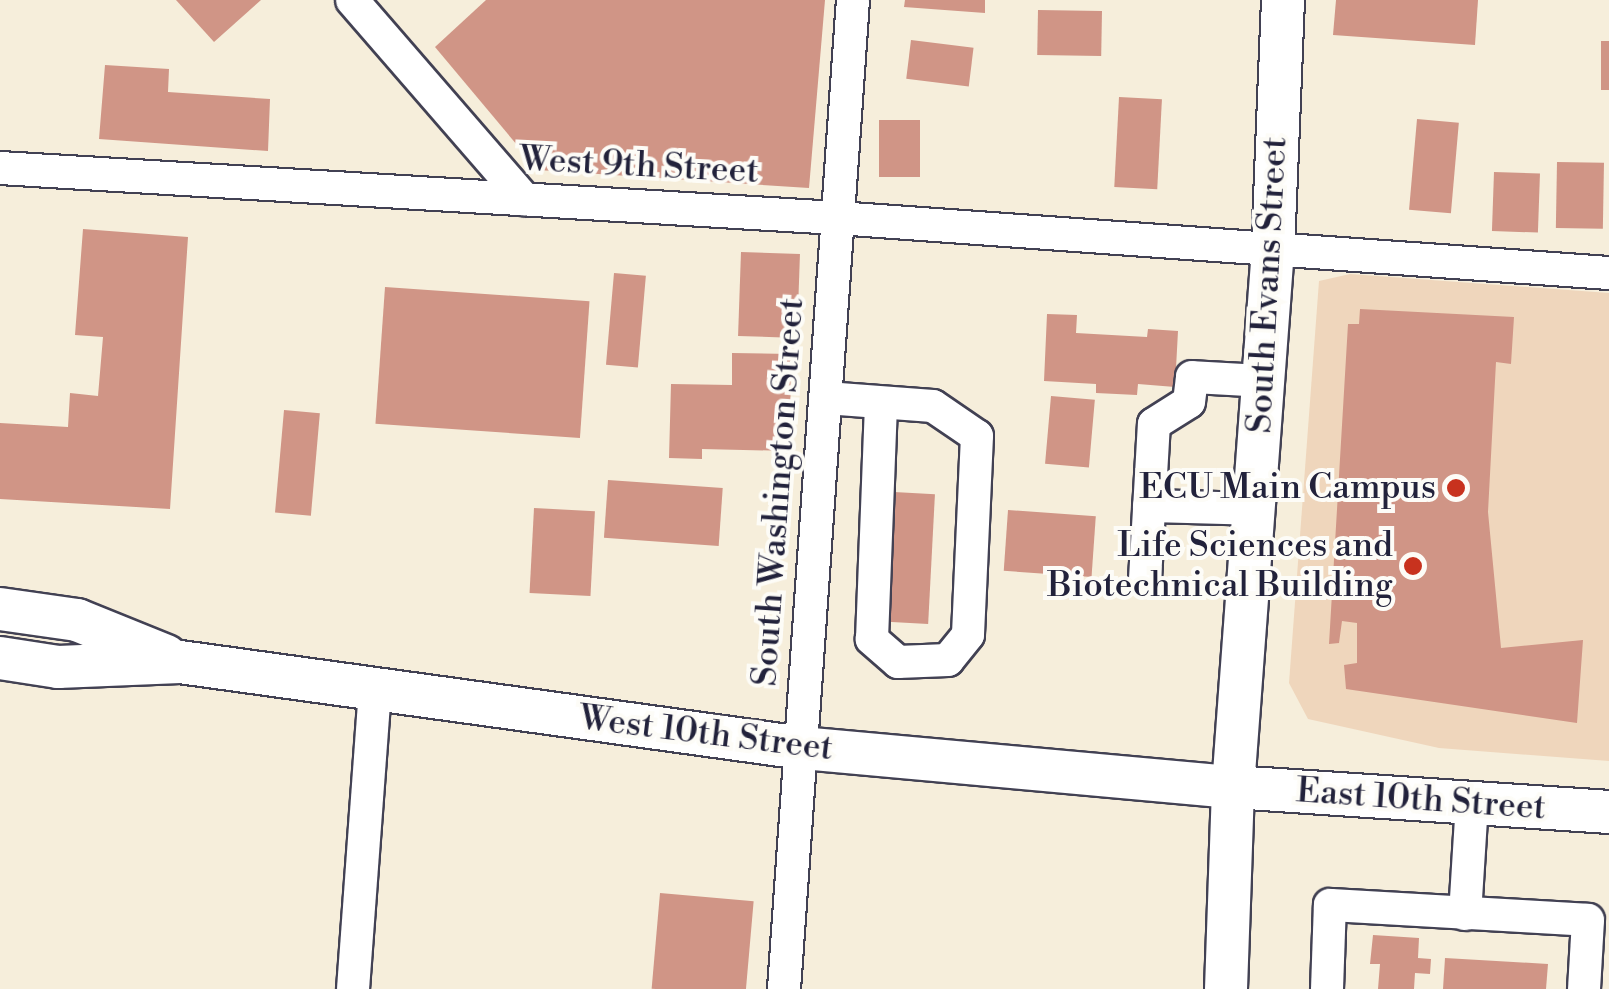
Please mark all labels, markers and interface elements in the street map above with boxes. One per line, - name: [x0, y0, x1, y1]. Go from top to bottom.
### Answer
- street label: South Evans Street: [1239, 136, 1297, 434]
- street label: West 9th Street: [518, 139, 760, 193]
- street label: South Washington Street: [744, 296, 814, 688]
- place label: ECU Main Campus: [1139, 467, 1436, 509]
- marker: ECU Main Campus: [1445, 477, 1467, 499]
- place label: Life Sciences and Biotechnical Building: [1047, 525, 1393, 607]
- marker: Life Sciences and Biotechnical Building: [1402, 555, 1424, 577]
- street label: West 10th Street: [577, 698, 835, 770]
- street label: East 10th Street: [1295, 770, 1547, 830]

